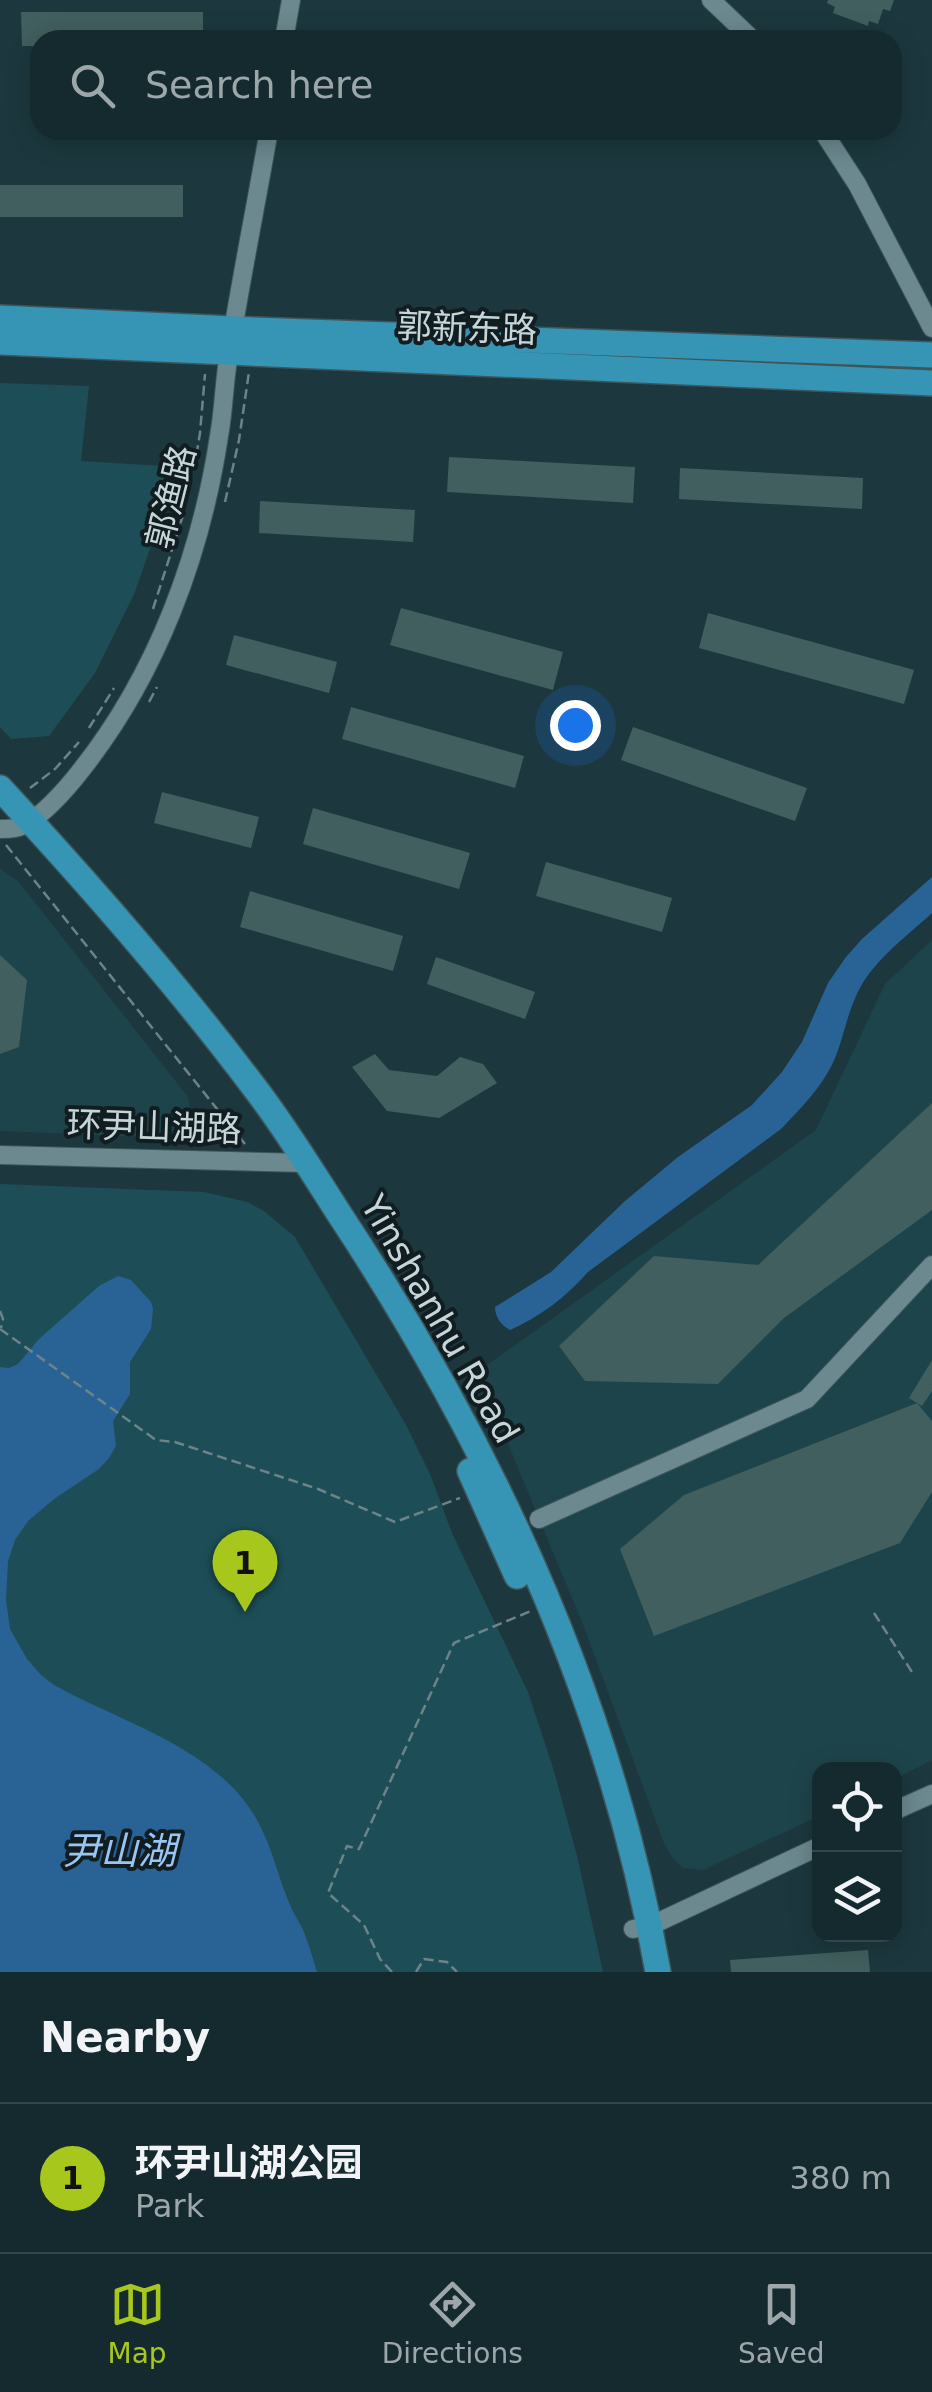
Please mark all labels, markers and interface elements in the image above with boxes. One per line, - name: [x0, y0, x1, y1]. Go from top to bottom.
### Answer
- search box: [30, 30, 902, 140]
- icon: search: [65, 58, 120, 113]
- text: Search here: [145, 63, 373, 107]
- street label: 郭新东路: [396, 306, 538, 350]
- street label: 郭渔路: [139, 441, 203, 553]
- your location: [550, 700, 601, 751]
- street label: 环尹山湖路: [66, 1104, 242, 1150]
- street label: Yinshanhu Road: [352, 1187, 527, 1450]
- pin: 1: [212, 1530, 278, 1612]
- map controls: [812, 1762, 902, 1942]
- button: locate: [812, 1762, 902, 1852]
- water label: 尹山湖: [62, 1829, 181, 1873]
- button: layers: [812, 1852, 902, 1942]
- text: Nearby: [40, 2013, 210, 2062]
- text: 环尹山湖公园: [135, 2141, 363, 2185]
- text: 1: [61, 2159, 84, 2197]
- text: 380 m: [790, 2159, 892, 2197]
- text: Park: [135, 2187, 204, 2225]
- tab: Map: [108, 2277, 167, 2370]
- tab: Directions: [382, 2277, 523, 2370]
- tab: Saved: [738, 2277, 824, 2370]

